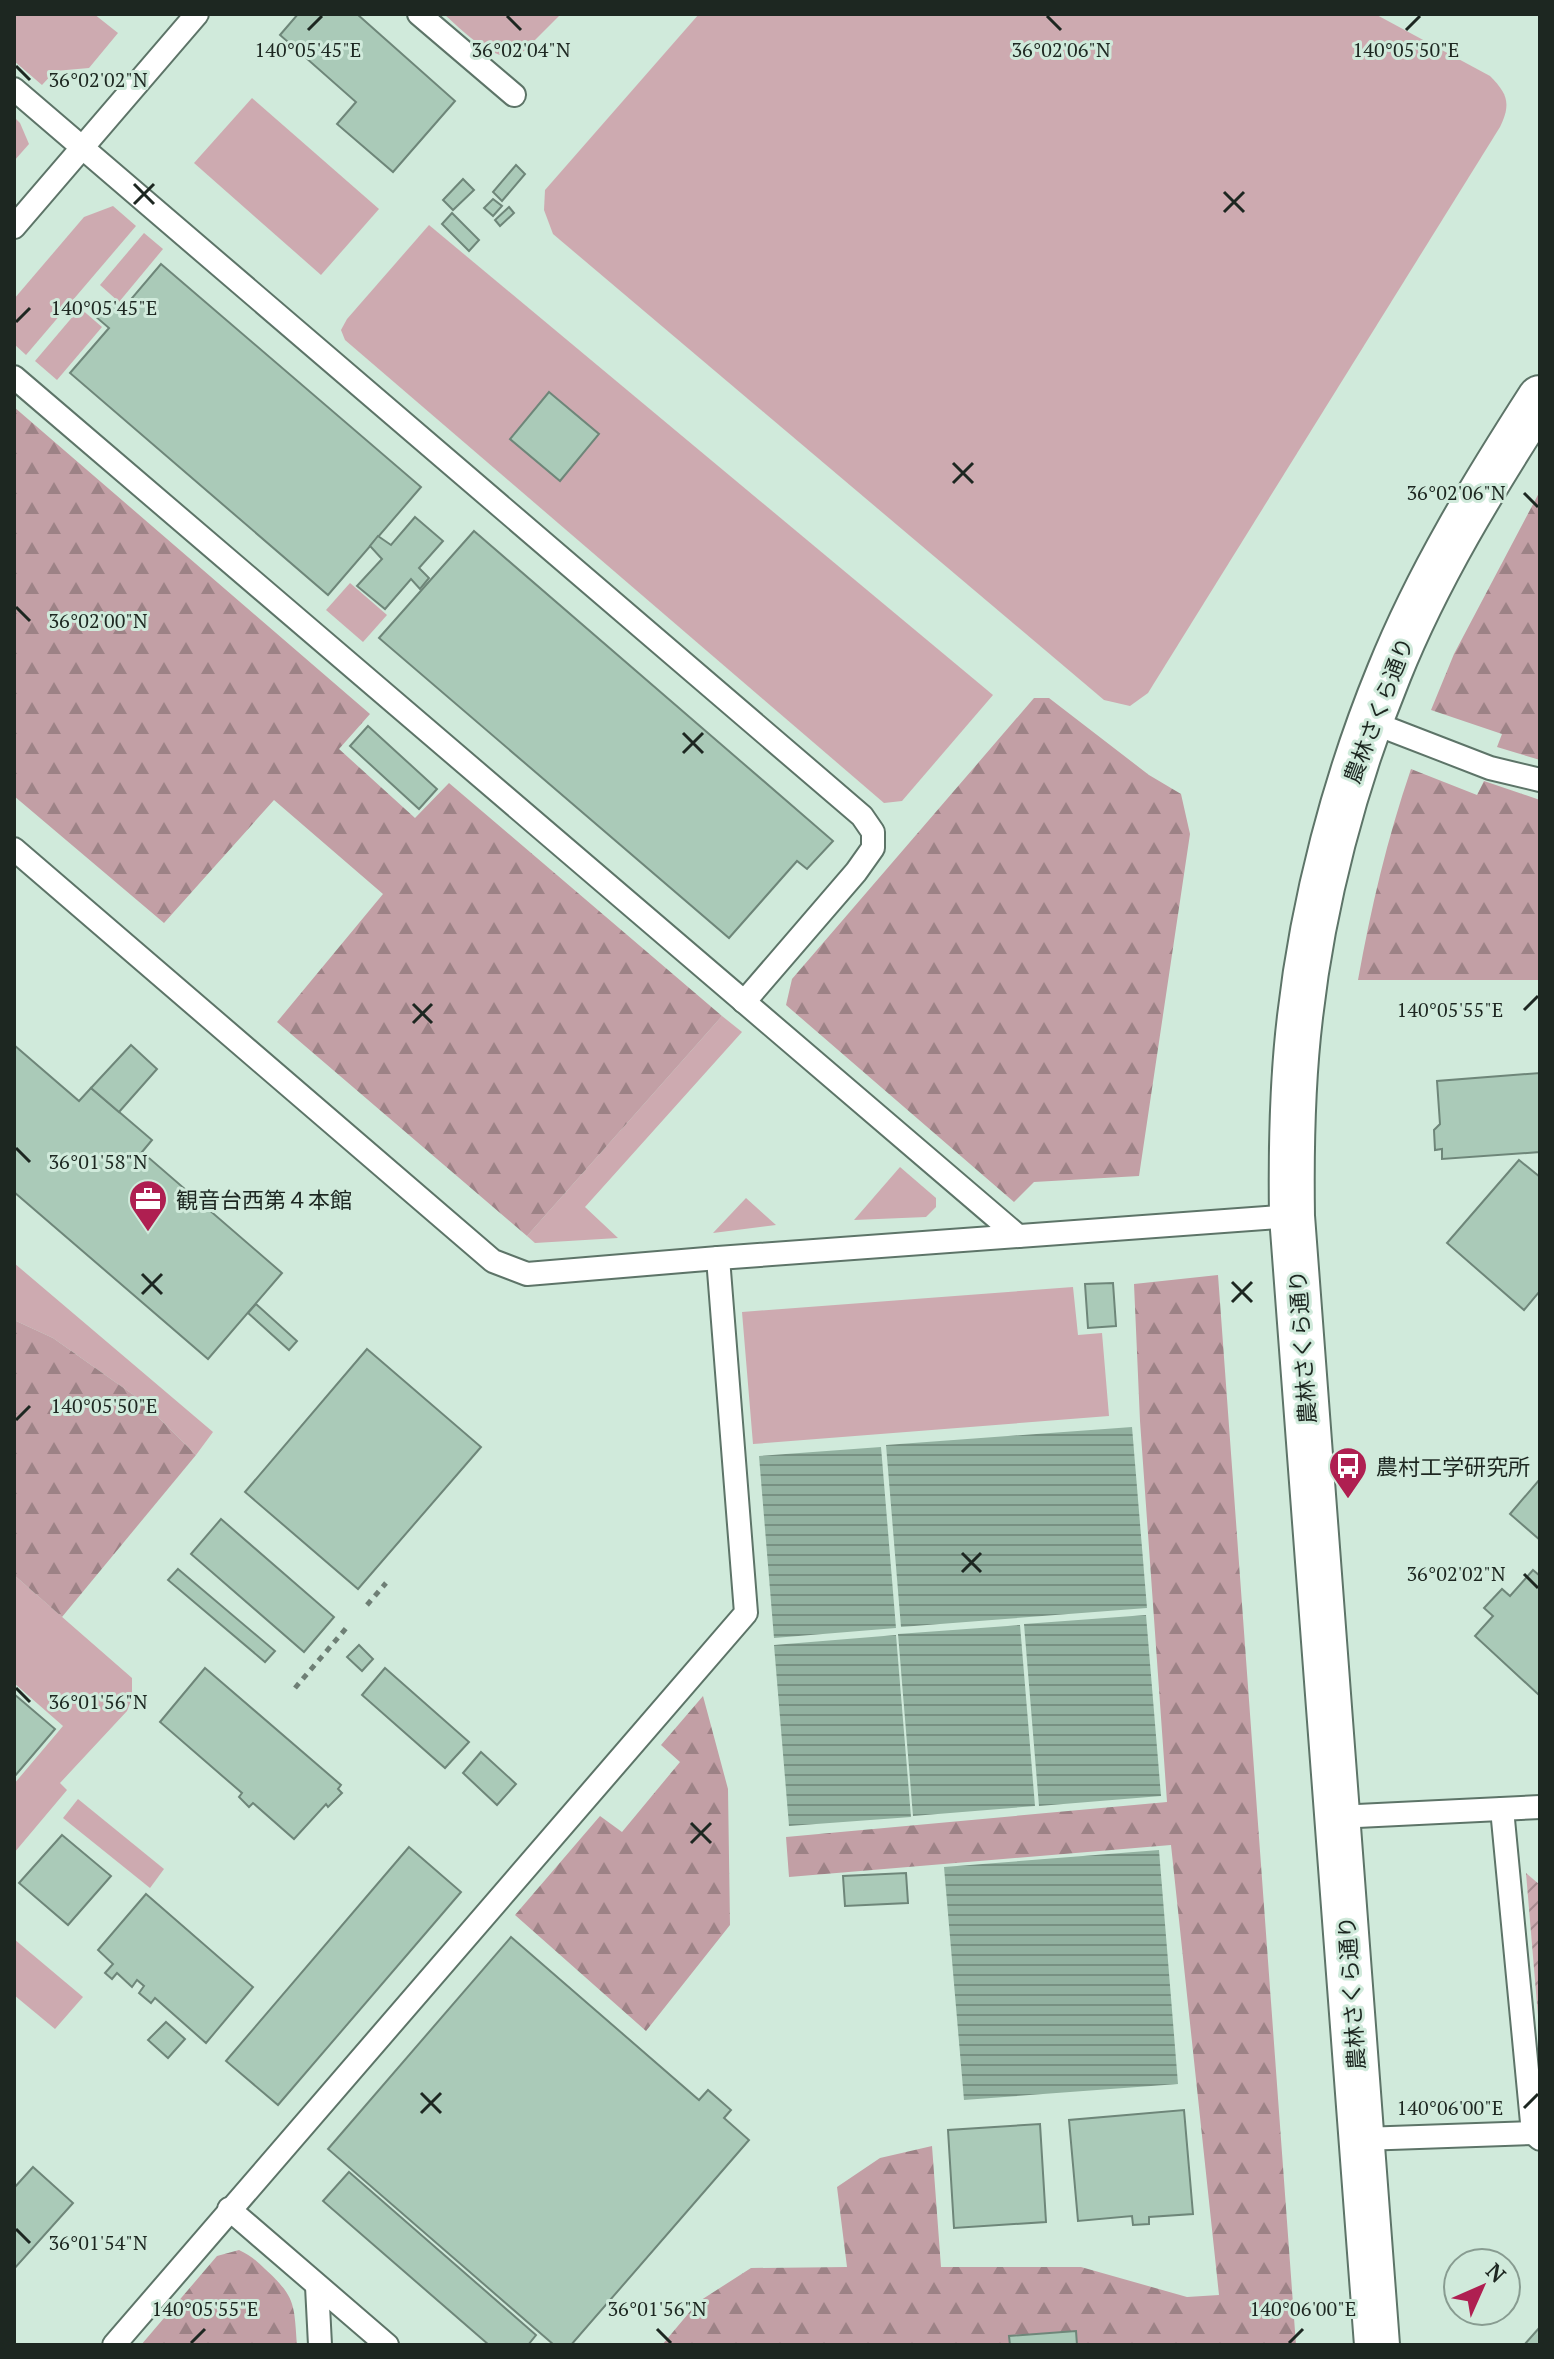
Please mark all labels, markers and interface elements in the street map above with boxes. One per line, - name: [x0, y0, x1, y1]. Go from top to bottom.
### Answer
- text: 140°05'45"E: [255, 36, 361, 63]
- text: 36°02'04"N: [471, 36, 571, 63]
- text: 36°02'06"N: [1011, 36, 1111, 63]
- text: 140°05'50"E: [1353, 36, 1459, 63]
- text: 36°02'02"N: [48, 66, 148, 93]
- text: 140°05'45"E: [51, 294, 157, 321]
- text: 36°02'06"N: [1406, 479, 1506, 506]
- text: 36°02'00"N: [48, 607, 148, 634]
- street label: 農林さくら通り: [1337, 633, 1419, 787]
- text: 140°05'55"E: [1397, 996, 1503, 1023]
- text: 36°01'58"N: [48, 1148, 148, 1175]
- office icon: 観音台西第４本館: [127, 1178, 169, 1233]
- place label: 観音台西第４本館: [176, 1185, 352, 1214]
- street label: 農林さくら通り: [1282, 1269, 1322, 1425]
- text: 140°05'50"E: [51, 1392, 157, 1419]
- bus stop icon: 農村工学研究所: [1327, 1445, 1369, 1500]
- place label: 農村工学研究所: [1376, 1452, 1530, 1481]
- text: 36°02'02"N: [1406, 1560, 1506, 1587]
- text: 36°01'56"N: [48, 1688, 148, 1715]
- street label: 農林さくら通り: [1331, 1915, 1371, 2071]
- text: 140°06'00"E: [1397, 2094, 1503, 2121]
- text: 36°01'54"N: [48, 2229, 148, 2256]
- north arrow: [1442, 2247, 1522, 2327]
- text: N: [1480, 2256, 1513, 2289]
- text: 140°05'55"E: [152, 2295, 258, 2322]
- text: 36°01'56"N: [607, 2295, 707, 2322]
- text: 140°06'00"E: [1250, 2295, 1356, 2322]

